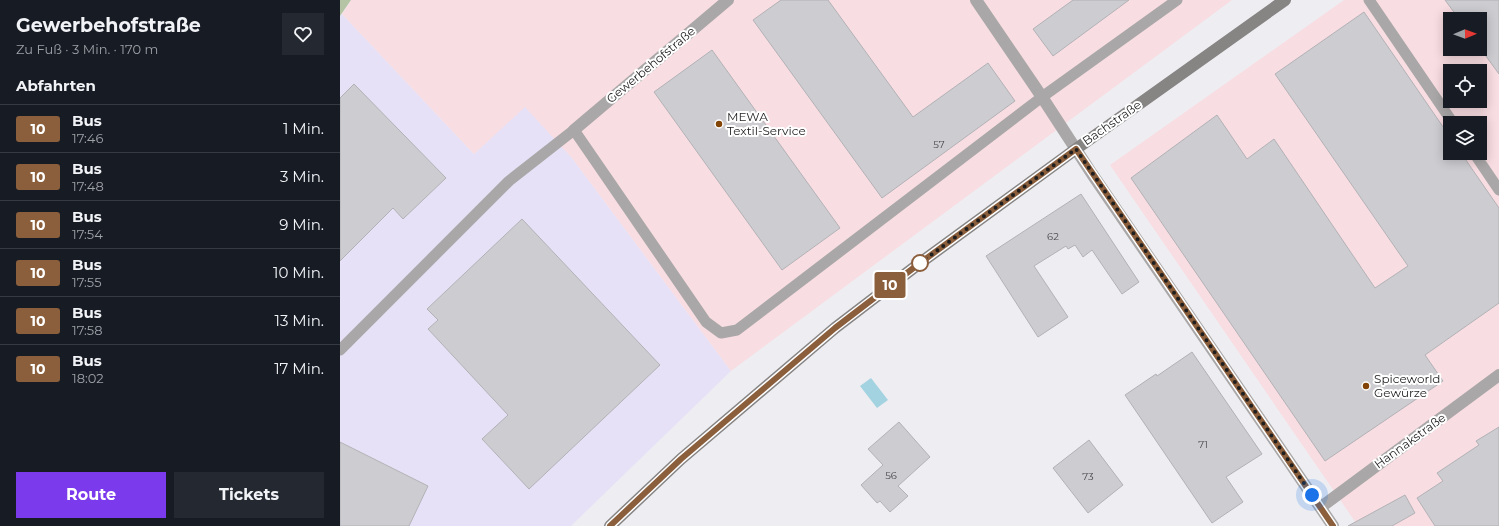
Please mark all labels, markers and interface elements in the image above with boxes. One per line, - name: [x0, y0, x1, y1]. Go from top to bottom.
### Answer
- north arrow: [1443, 12, 1487, 56]
- map controls: [1443, 12, 1487, 160]
- button: heart: [282, 13, 324, 55]
- text: Gewerbehofstraße: [16, 14, 201, 37]
- street label: Gewerbehofstraße: [603, 23, 698, 106]
- text: Zu Fuß · 3 Min. · 170 m: [16, 41, 158, 57]
- button: locate: [1443, 64, 1487, 108]
- text: Abfahrten: [16, 76, 96, 95]
- street label: Bachstraße: [1079, 97, 1144, 148]
- place label: MEWA Textil-Service: [727, 109, 806, 138]
- text: Bus: [72, 111, 102, 130]
- button: layers: [1443, 116, 1487, 160]
- text: 1 Min.: [283, 119, 324, 138]
- marker: MEWA Textil-Service: [714, 119, 724, 129]
- text: 10: [31, 120, 46, 138]
- text: 17:46: [72, 130, 103, 146]
- house number: 57: [933, 138, 945, 151]
- text: Bus: [72, 159, 102, 178]
- text: 3 Min.: [280, 167, 324, 186]
- text: 10: [31, 168, 46, 186]
- text: 17:48: [72, 178, 104, 194]
- text: Bus: [72, 207, 102, 226]
- text: 9 Min.: [279, 215, 324, 234]
- text: 10: [31, 216, 46, 234]
- text: 17:54: [72, 226, 103, 242]
- house number: 62: [1047, 230, 1059, 243]
- unlabelled marker: [911, 254, 929, 272]
- text: Bus: [72, 255, 102, 274]
- text: 10 Min.: [273, 263, 324, 282]
- text: 10: [31, 264, 46, 282]
- line badge: 10: [872, 272, 908, 298]
- text: 17:55: [72, 274, 102, 290]
- text: 10: [883, 276, 898, 294]
- text: Bus: [72, 303, 102, 322]
- text: 13 Min.: [275, 311, 324, 330]
- text: 10: [31, 312, 46, 330]
- text: 17:58: [72, 322, 103, 338]
- text: Bus: [72, 351, 102, 370]
- text: 17 Min.: [274, 359, 324, 378]
- text: 10: [31, 360, 46, 378]
- text: 18:02: [72, 370, 104, 386]
- place label: Spiceworld Gewürze: [1374, 371, 1441, 400]
- marker: Spiceworld Gewürze: [1361, 381, 1371, 391]
- street label: Hannakstraße: [1371, 410, 1448, 472]
- house number: 71: [1198, 438, 1208, 451]
- house number: 56: [885, 469, 897, 482]
- house number: 73: [1082, 470, 1094, 483]
- button: Route: [16, 472, 166, 518]
- button: Tickets: [174, 472, 324, 518]
- your location: [1302, 485, 1322, 505]

